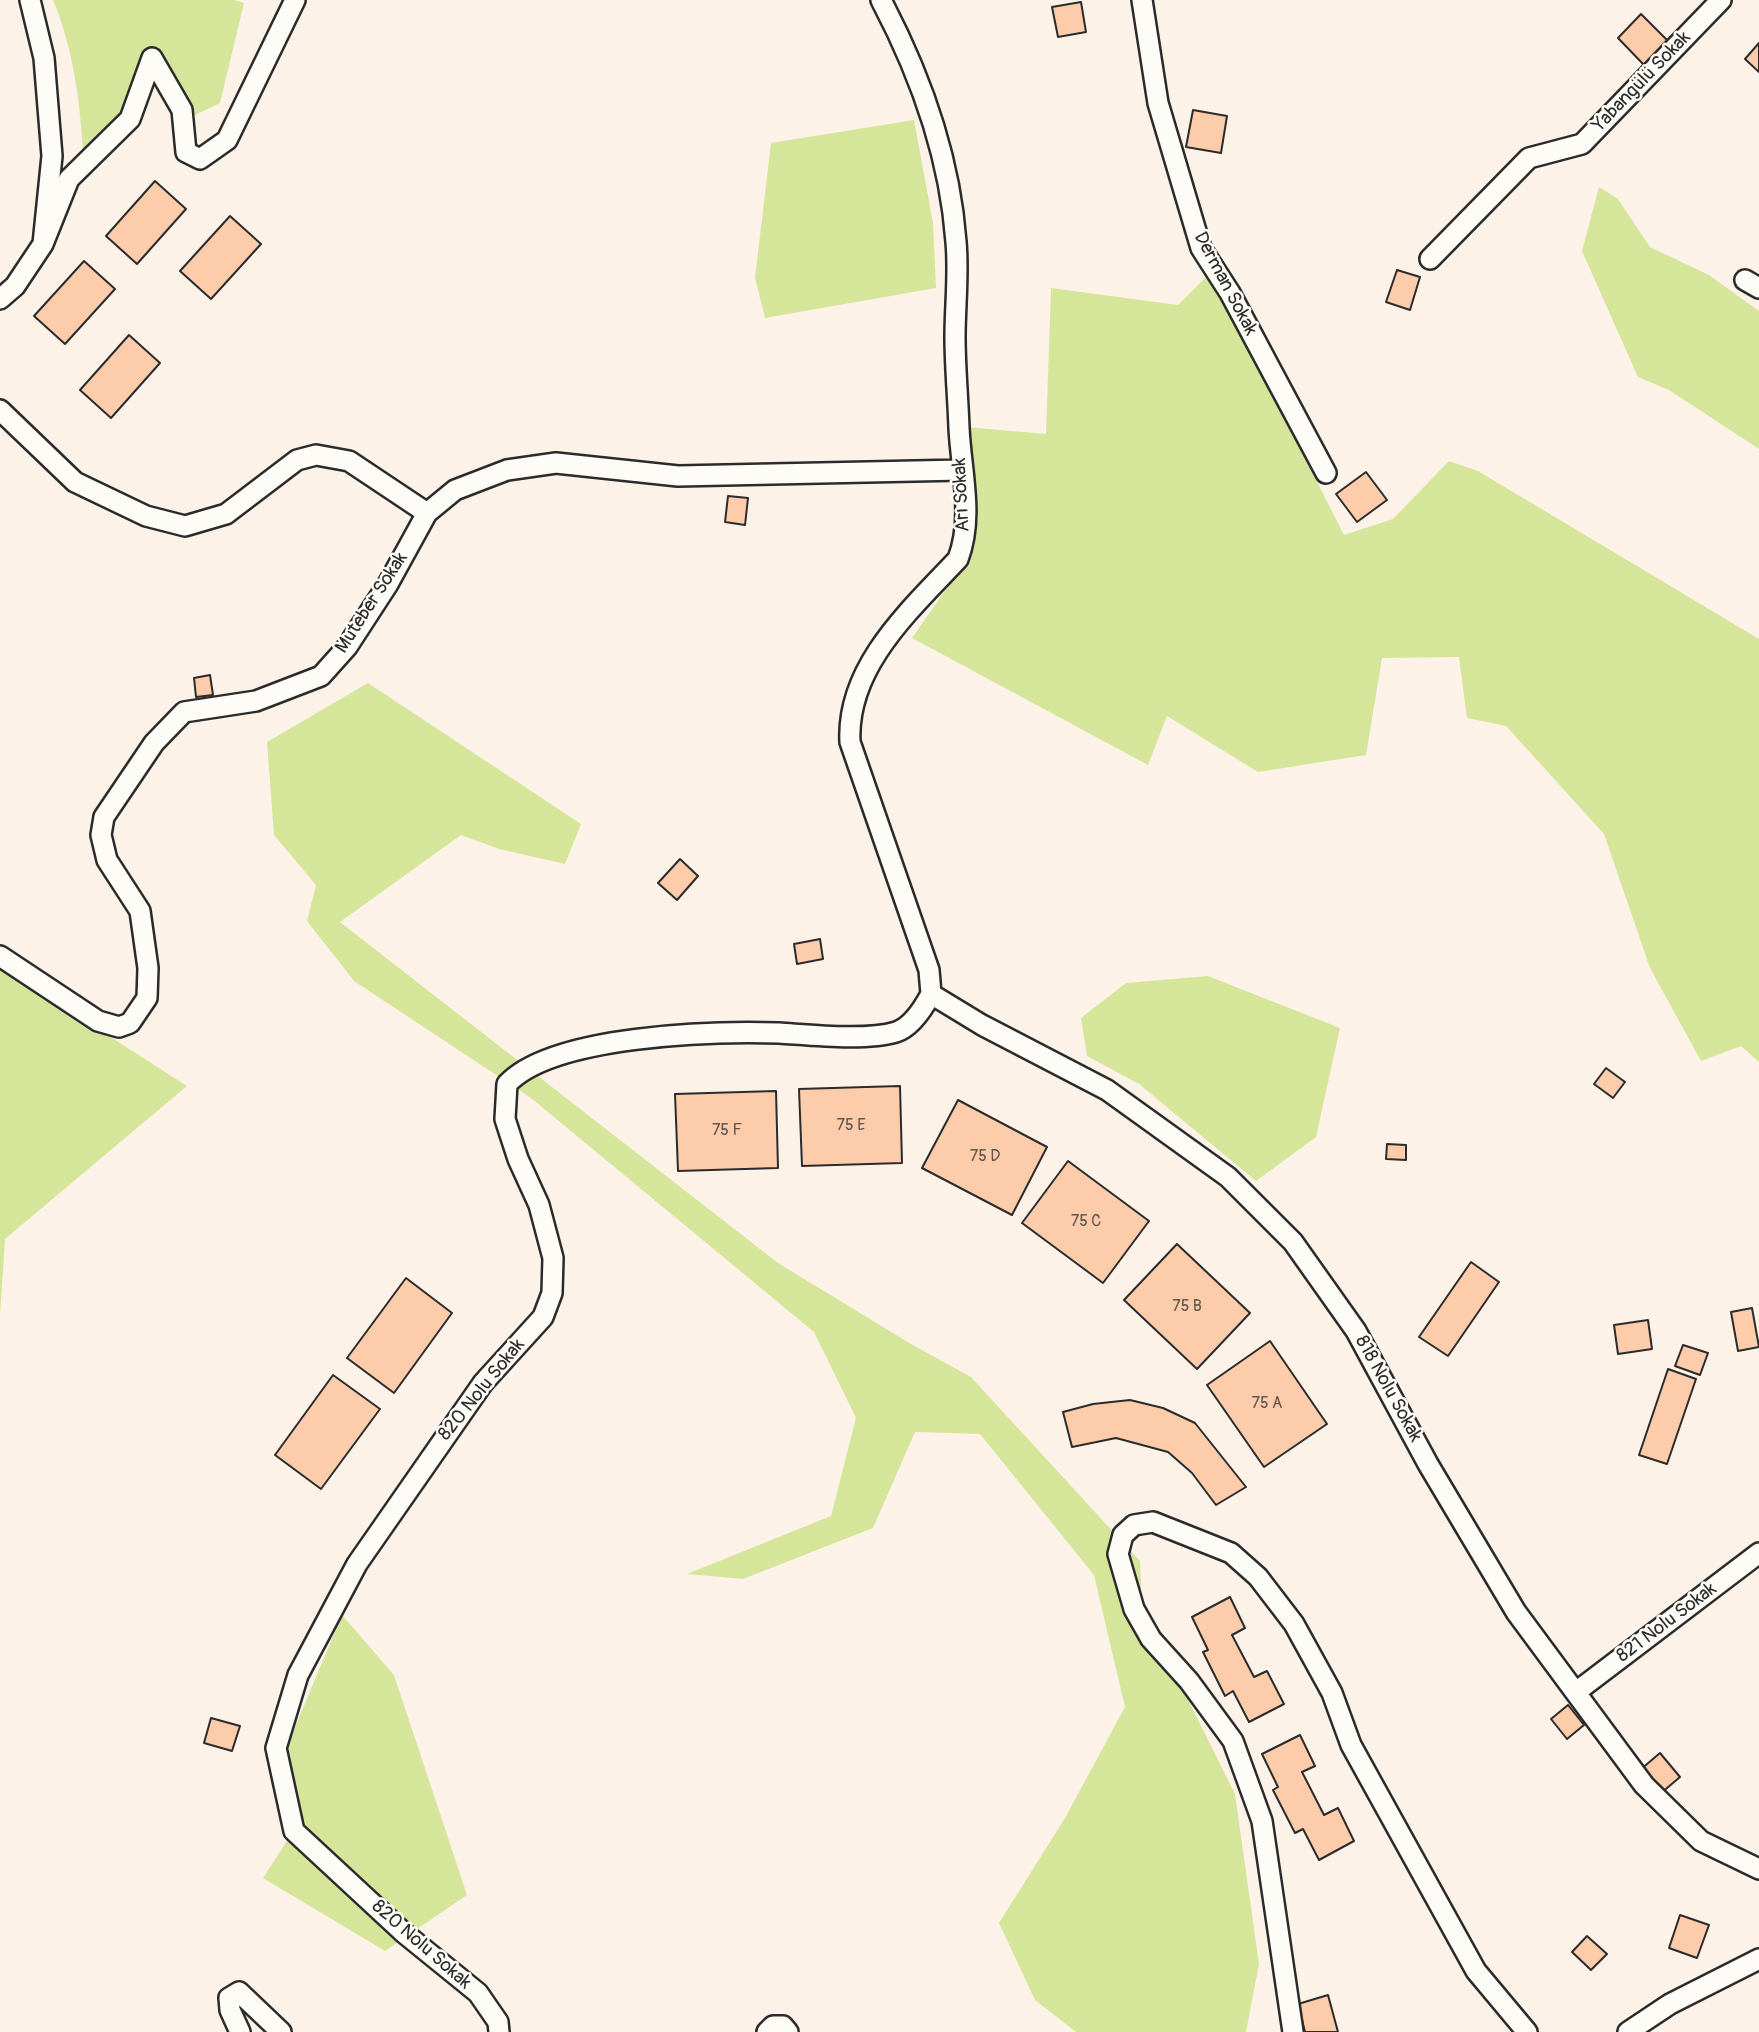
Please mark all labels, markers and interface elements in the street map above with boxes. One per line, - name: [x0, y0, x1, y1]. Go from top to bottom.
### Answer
- street label: Yabangülü Sokak: [1588, 27, 1696, 137]
- street label: Derman Sokak: [1188, 228, 1262, 340]
- street label: Arı Sokak: [949, 457, 975, 533]
- street label: Muteber Sokak: [331, 548, 413, 658]
- house number: 75 E: [837, 1116, 865, 1136]
- house number: 75 F: [712, 1121, 742, 1141]
- house number: 75 D: [970, 1147, 1000, 1167]
- house number: 75 C: [1071, 1212, 1101, 1232]
- house number: 75 B: [1172, 1297, 1202, 1317]
- street label: 818 Nolu Sokak: [1349, 1332, 1427, 1446]
- street label: 820 Nolu Sokak: [434, 1334, 530, 1446]
- house number: 75 A: [1252, 1394, 1282, 1414]
- street label: 821 Nolu Sokak: [1613, 1578, 1721, 1668]
- street label: 820 Nolu Sokak: [367, 1896, 475, 1994]

